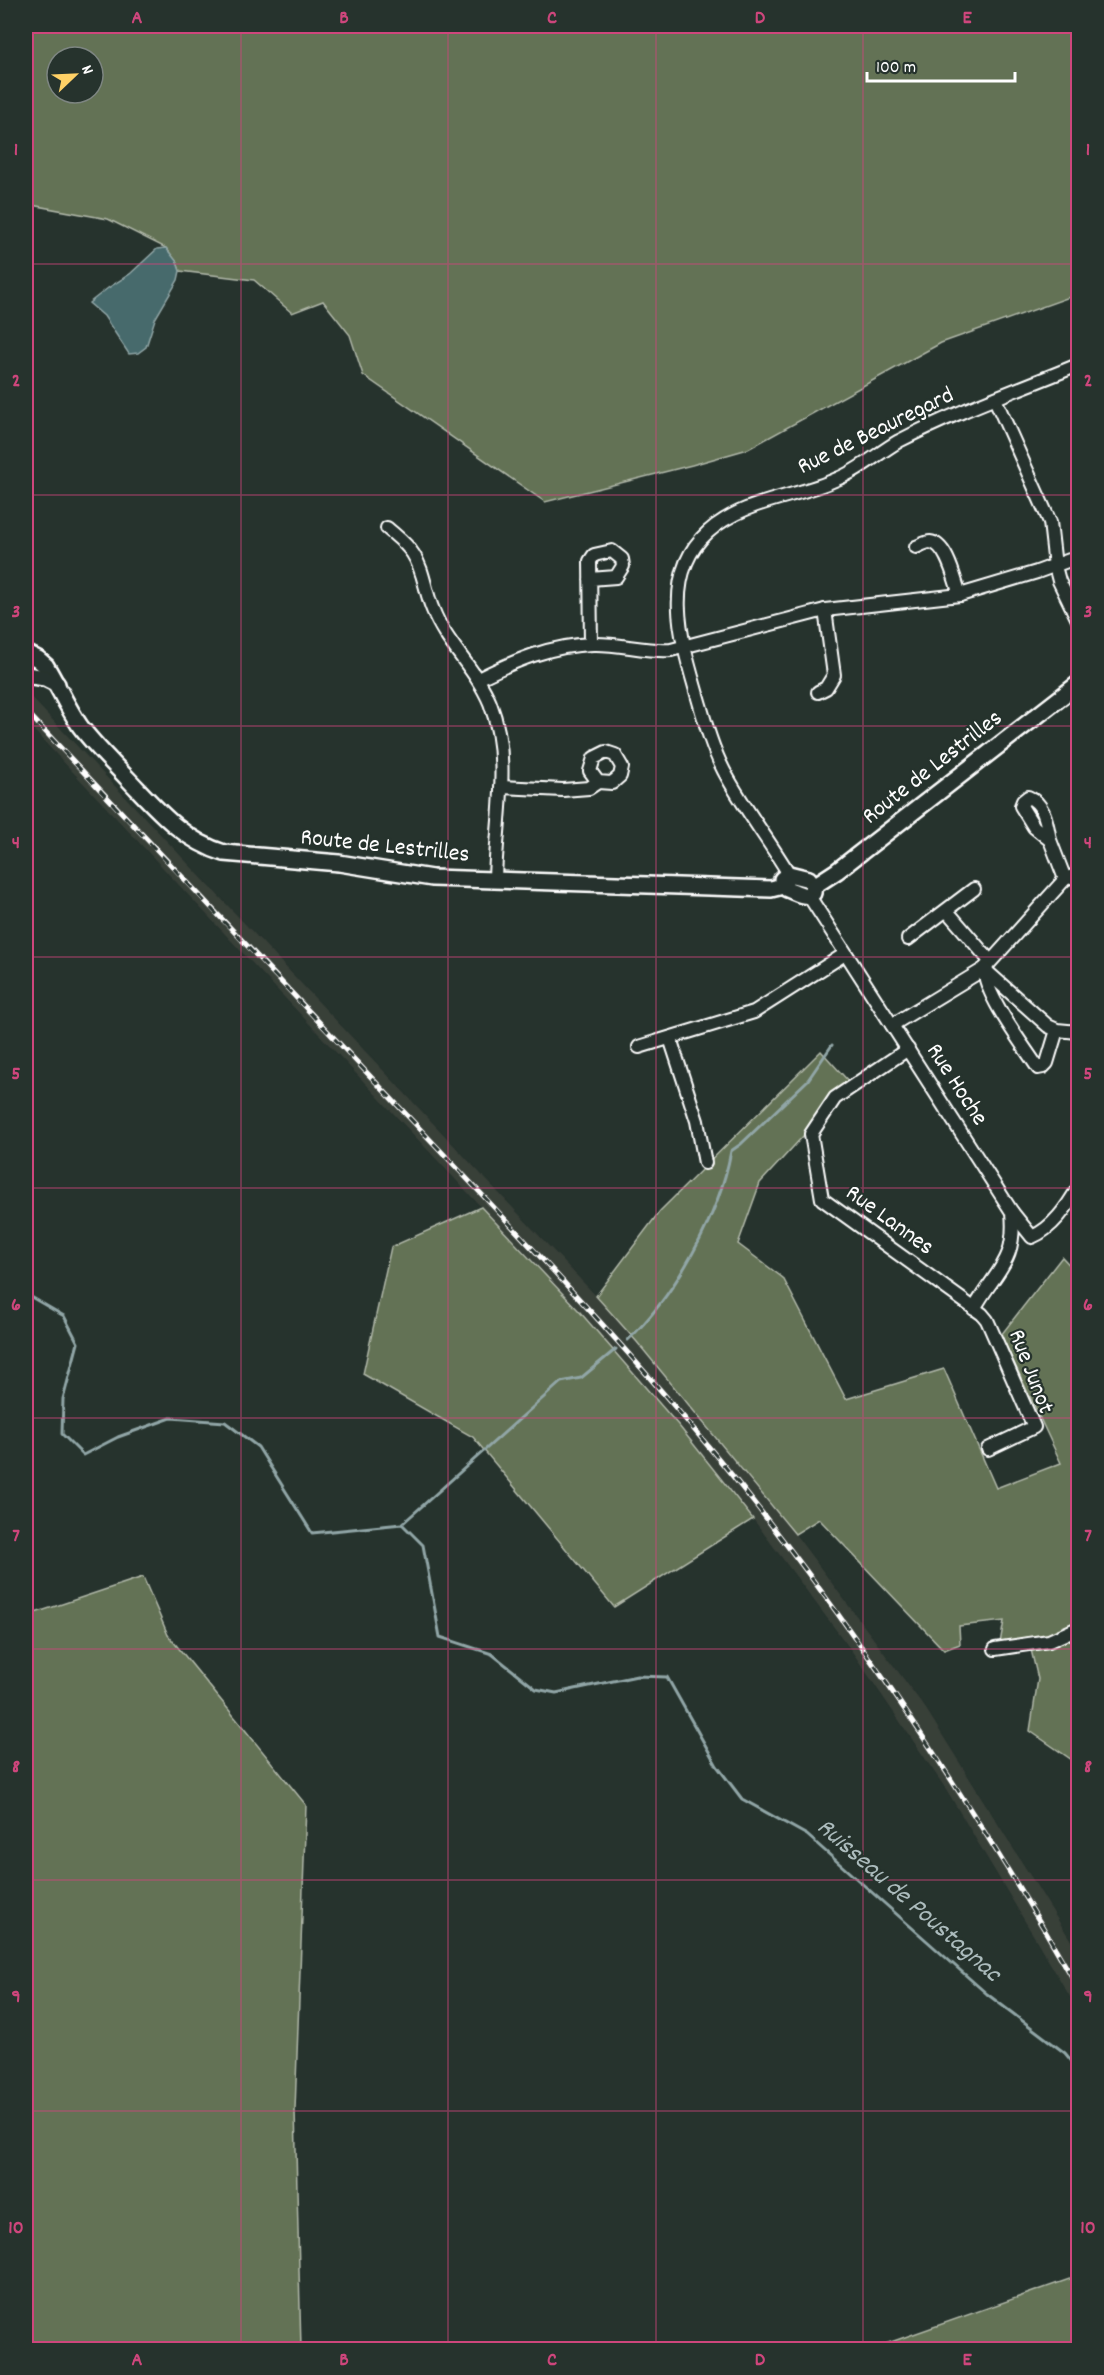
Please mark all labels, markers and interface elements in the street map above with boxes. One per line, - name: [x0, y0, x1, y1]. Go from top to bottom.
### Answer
- text: A: [132, 5, 143, 33]
- text: B: [339, 5, 349, 33]
- text: C: [547, 5, 557, 33]
- text: D: [755, 5, 766, 33]
- text: E: [962, 5, 972, 33]
- north arrow: [45, 45, 105, 105]
- scale bar: [867, 45, 1016, 83]
- text: 100 m: [876, 56, 916, 81]
- text: N: [74, 62, 99, 78]
- text: 1: [14, 137, 18, 165]
- text: 1: [1086, 137, 1090, 165]
- text: 2: [12, 368, 20, 396]
- text: 2: [1084, 368, 1092, 396]
- street label: Rue de Beauregard: [792, 379, 960, 485]
- text: 3: [12, 599, 20, 627]
- text: 3: [1084, 599, 1092, 627]
- street label: Route de Lestrilles: [856, 702, 1010, 834]
- street label: Route de Lestrilles: [299, 821, 471, 873]
- text: 4: [12, 830, 20, 858]
- text: 4: [1084, 830, 1092, 858]
- street label: Rue Hoche: [917, 1037, 995, 1133]
- text: 5: [11, 1061, 21, 1089]
- text: 5: [1083, 1061, 1093, 1089]
- street label: Rue Lannes: [838, 1177, 940, 1265]
- text: 6: [11, 1292, 21, 1320]
- text: 6: [1083, 1292, 1093, 1320]
- street label: Rue Junot: [998, 1325, 1062, 1419]
- text: 7: [12, 1523, 20, 1551]
- text: 7: [1084, 1523, 1092, 1551]
- text: 8: [12, 1754, 20, 1782]
- text: 8: [1084, 1754, 1092, 1782]
- water label: Ruisseau de Poustagnac: [807, 1810, 1010, 1993]
- text: 9: [11, 1984, 21, 2012]
- text: 9: [1083, 1984, 1093, 2012]
- text: 10: [8, 2215, 24, 2243]
- text: 10: [1080, 2215, 1096, 2243]
- text: A: [132, 2347, 143, 2375]
- text: B: [339, 2347, 349, 2375]
- text: C: [547, 2347, 557, 2375]
- text: D: [755, 2347, 766, 2375]
- text: E: [962, 2347, 972, 2375]

